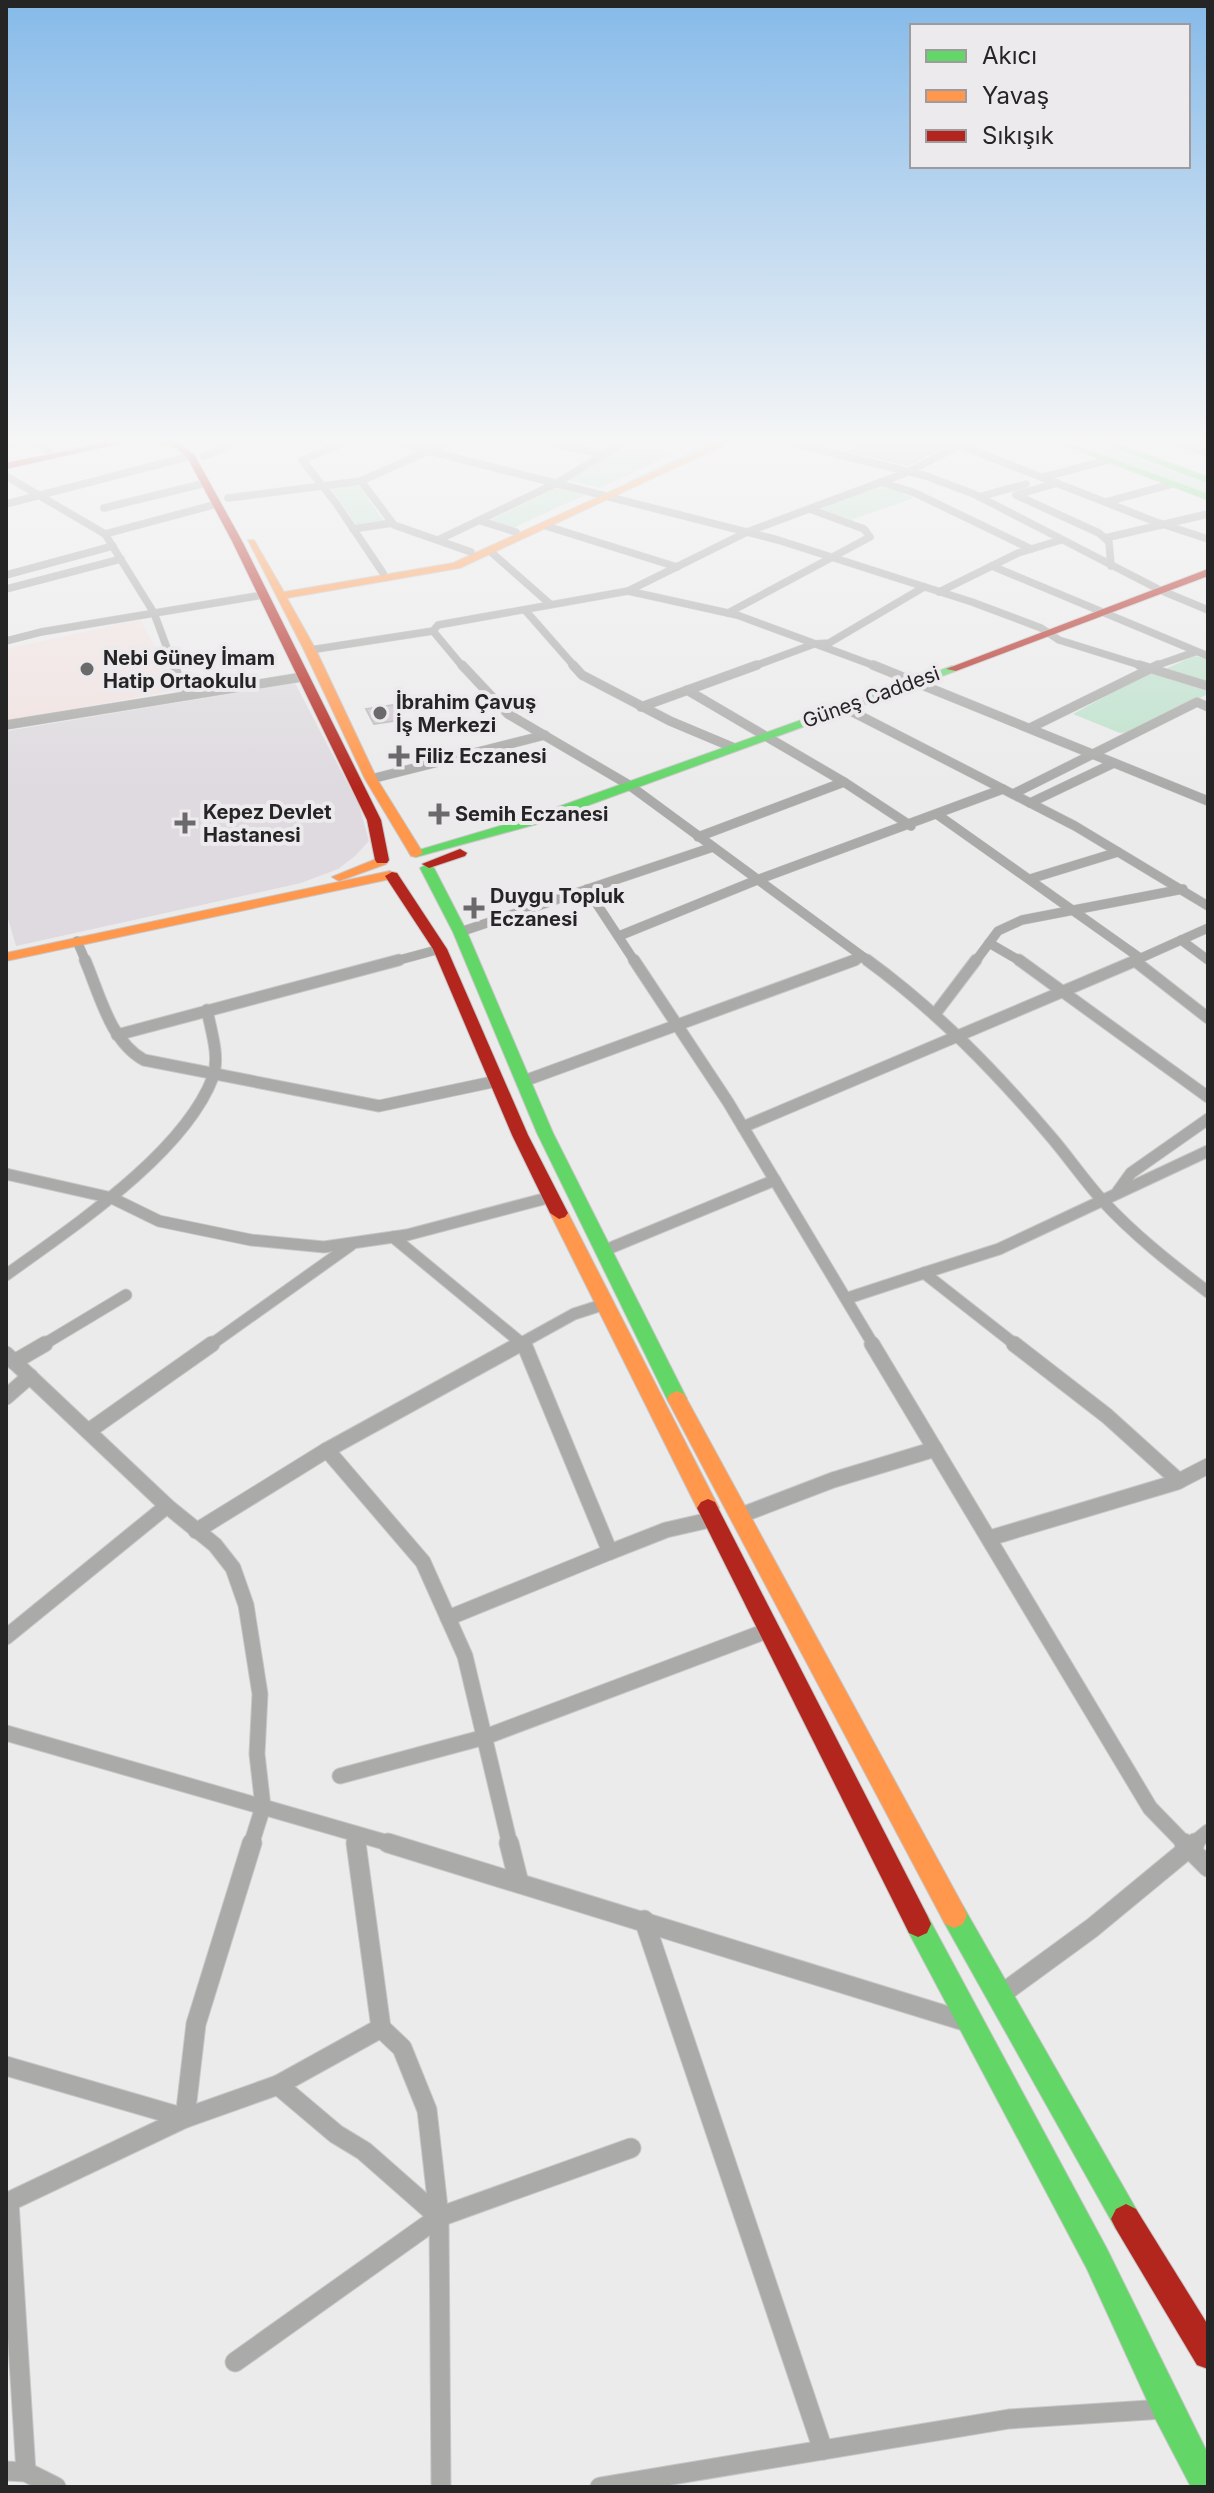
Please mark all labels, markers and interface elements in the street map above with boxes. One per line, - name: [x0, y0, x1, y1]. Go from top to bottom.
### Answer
- legend: [910, 24, 1190, 168]
- text: Akıcı: [982, 41, 1037, 70]
- text: Yavaş: [982, 81, 1049, 110]
- text: Sıkışık: [982, 121, 1054, 150]
- place label: Nebi Güney İmam Hatip Ortaokulu: [103, 646, 275, 693]
- marker: Nebi Güney İmam Hatip Ortaokulu: [78, 660, 96, 678]
- street label: Güneş Caddesi: [799, 661, 943, 733]
- place label: İbrahim Çavuş İş Merkezi: [396, 690, 536, 737]
- marker: İbrahim Çavuş İş Merkezi: [371, 704, 389, 722]
- place label: Filiz Eczanesi: [415, 744, 547, 768]
- marker: Filiz Eczanesi: [390, 747, 408, 765]
- place label: Kepez Devlet Hastanesi: [203, 800, 332, 847]
- place label: Semih Eczanesi: [455, 802, 608, 826]
- marker: Semih Eczanesi: [430, 805, 448, 823]
- marker: Kepez Devlet Hastanesi: [174, 812, 196, 834]
- place label: Duygu Topluk Eczanesi: [490, 884, 625, 931]
- marker: Duygu Topluk Eczanesi: [465, 899, 483, 917]

